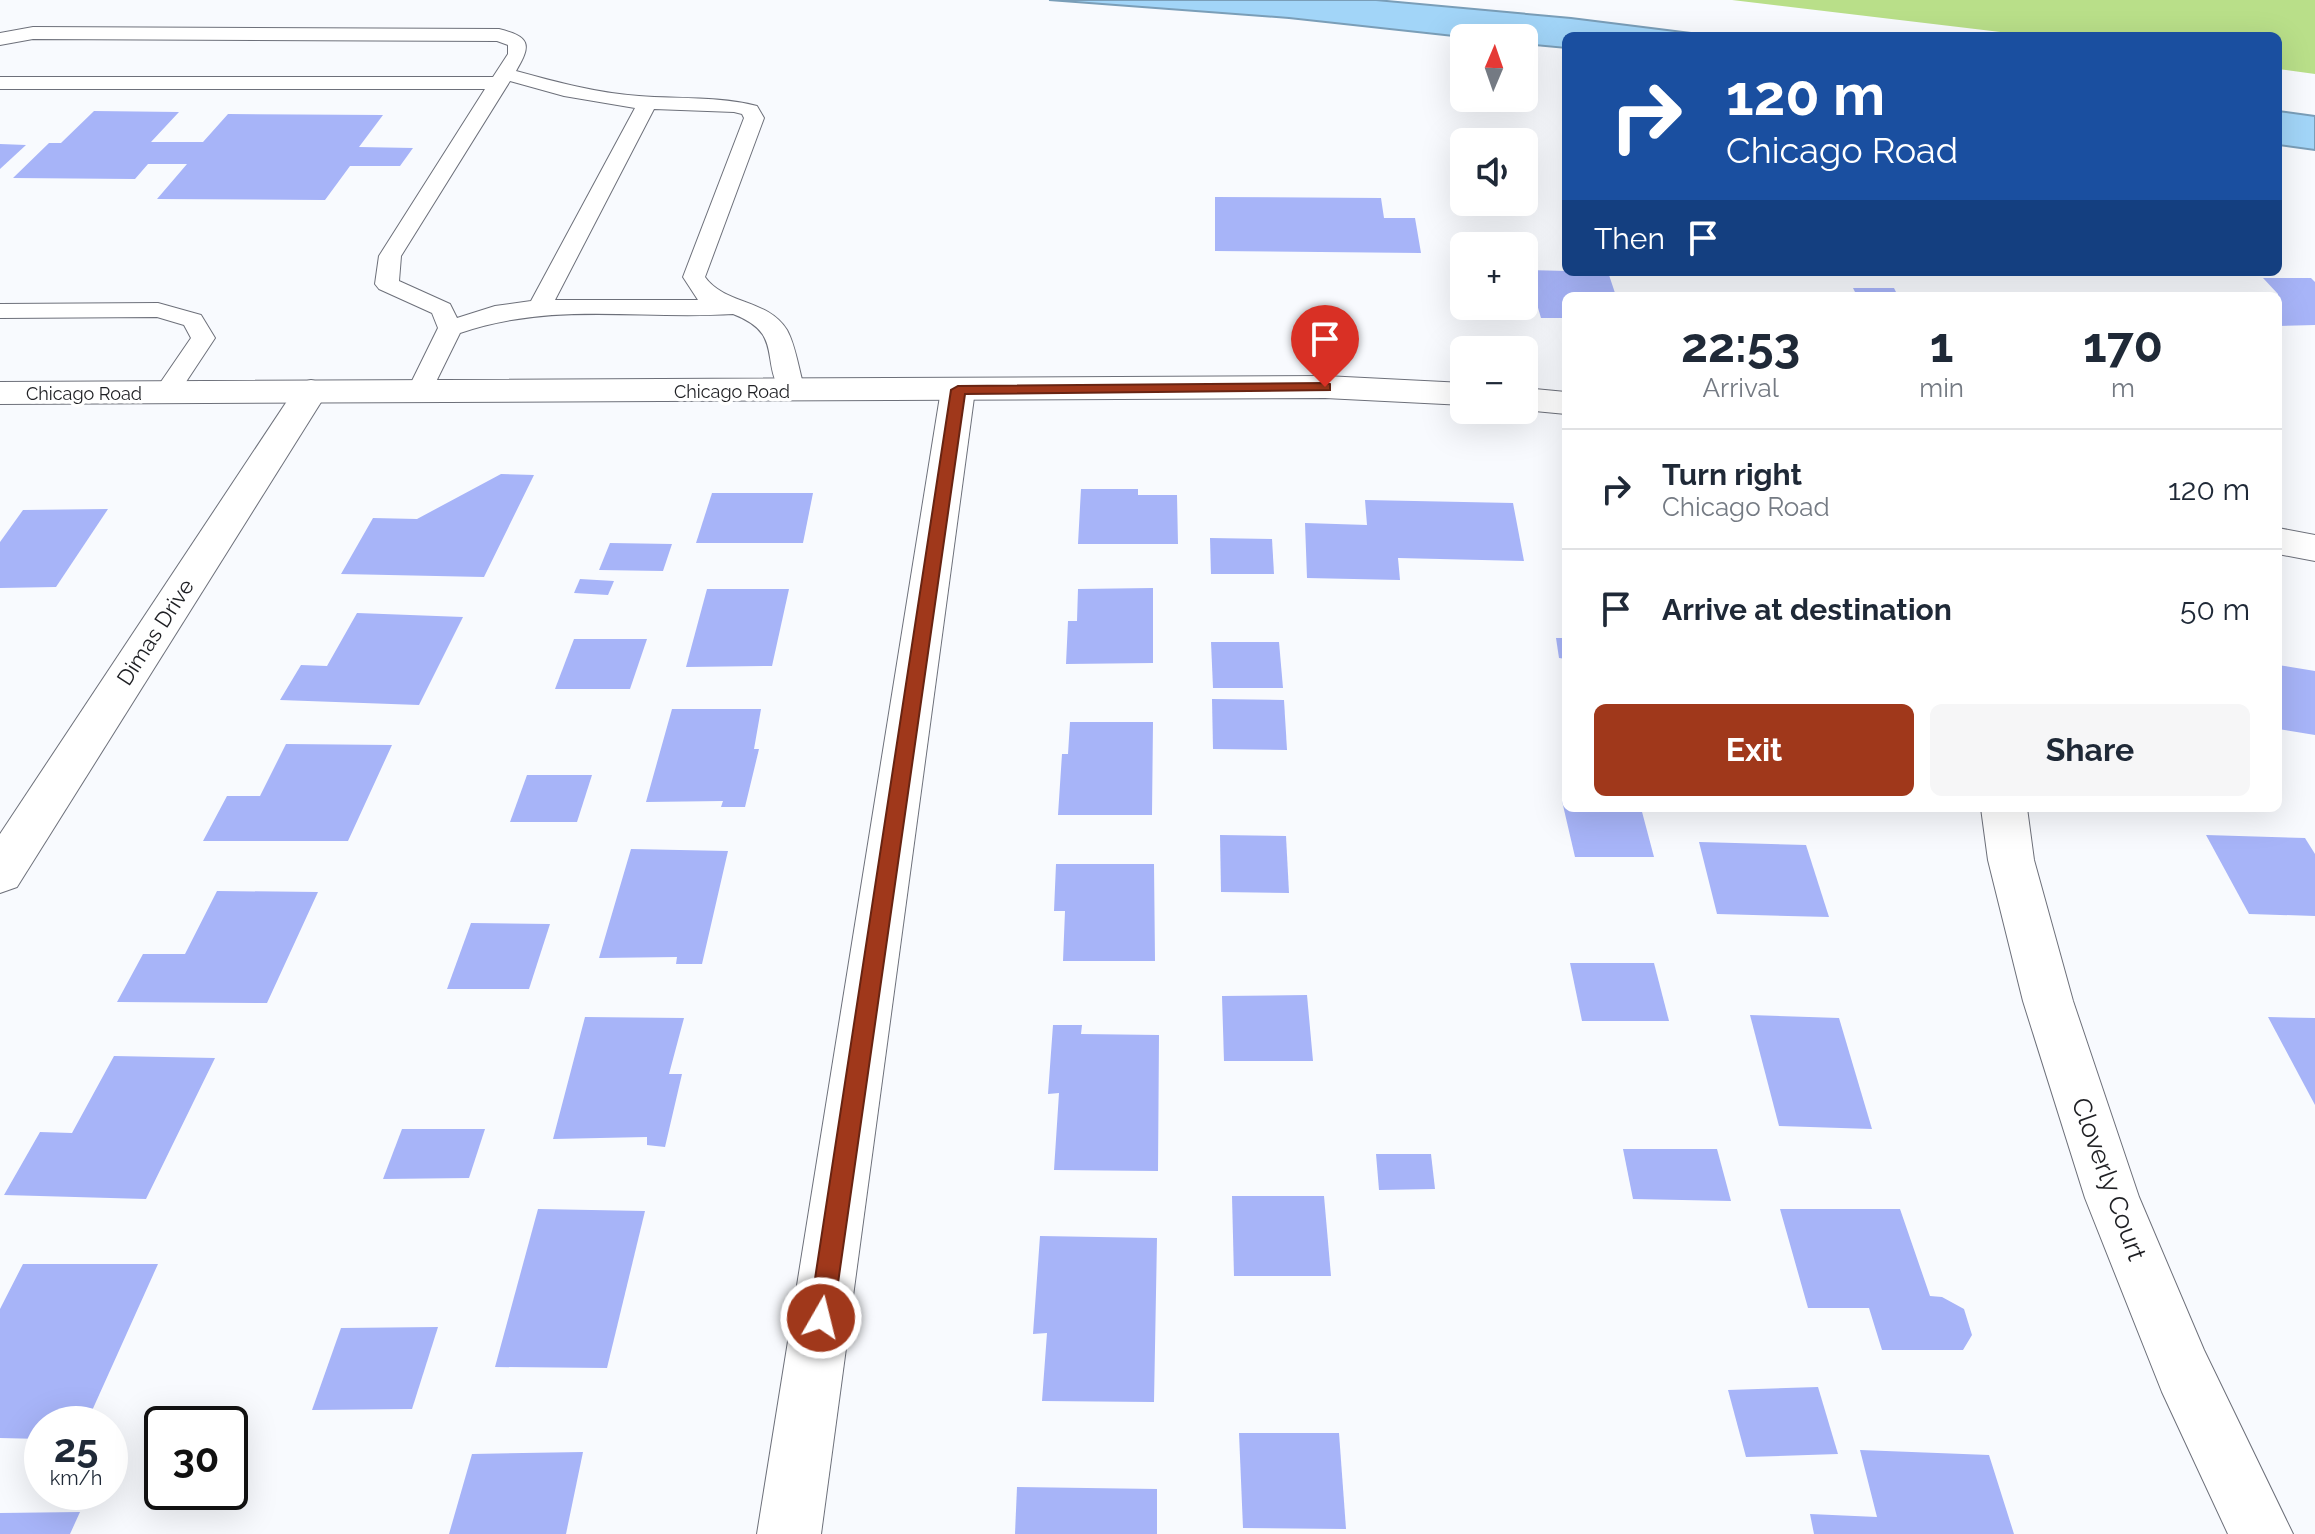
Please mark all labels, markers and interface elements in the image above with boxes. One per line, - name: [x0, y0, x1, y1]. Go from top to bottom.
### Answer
- north arrow: [1450, 24, 1538, 112]
- map controls: [1450, 24, 1538, 424]
- text: 120 m: [1726, 62, 1885, 128]
- icon: right: [1594, 64, 1698, 168]
- button: sound: [1450, 128, 1538, 216]
- text: Chicago Road: [1726, 129, 1958, 171]
- icon: arrive: [1681, 216, 1725, 260]
- text: Then: [1594, 221, 1665, 256]
- button: +: [1450, 232, 1538, 320]
- pin: [1291, 305, 1359, 387]
- icon: arrive: [1303, 317, 1347, 361]
- text: 22:53: [1681, 317, 1800, 373]
- text: 1: [1930, 317, 1953, 373]
- text: 170: [2083, 317, 2163, 373]
- button: −: [1450, 336, 1538, 424]
- text: Arrival: [1703, 373, 1779, 403]
- text: min: [1919, 373, 1964, 403]
- text: m: [2111, 373, 2135, 403]
- street label: Chicago Road: [674, 381, 790, 402]
- street label: Chicago Road: [26, 383, 142, 404]
- text: Turn right: [1662, 457, 1802, 492]
- icon: right: [1594, 467, 1638, 511]
- text: 120 m: [2168, 472, 2250, 507]
- text: Chicago Road: [1662, 492, 1830, 522]
- street label: Dimas Drive: [111, 574, 199, 690]
- icon: arrive: [1594, 587, 1638, 631]
- text: Arrive at destination: [1662, 592, 1952, 627]
- text: 50 m: [2180, 592, 2250, 627]
- button: Exit: [1594, 704, 1914, 796]
- button: Share: [1930, 704, 2250, 796]
- street label: Cloverly Court: [2066, 1094, 2152, 1265]
- position arrow: [779, 1276, 863, 1360]
- speed limit sign: 30: [144, 1406, 248, 1510]
- text: 25: [54, 1424, 98, 1471]
- text: km/h: [50, 1466, 102, 1490]

